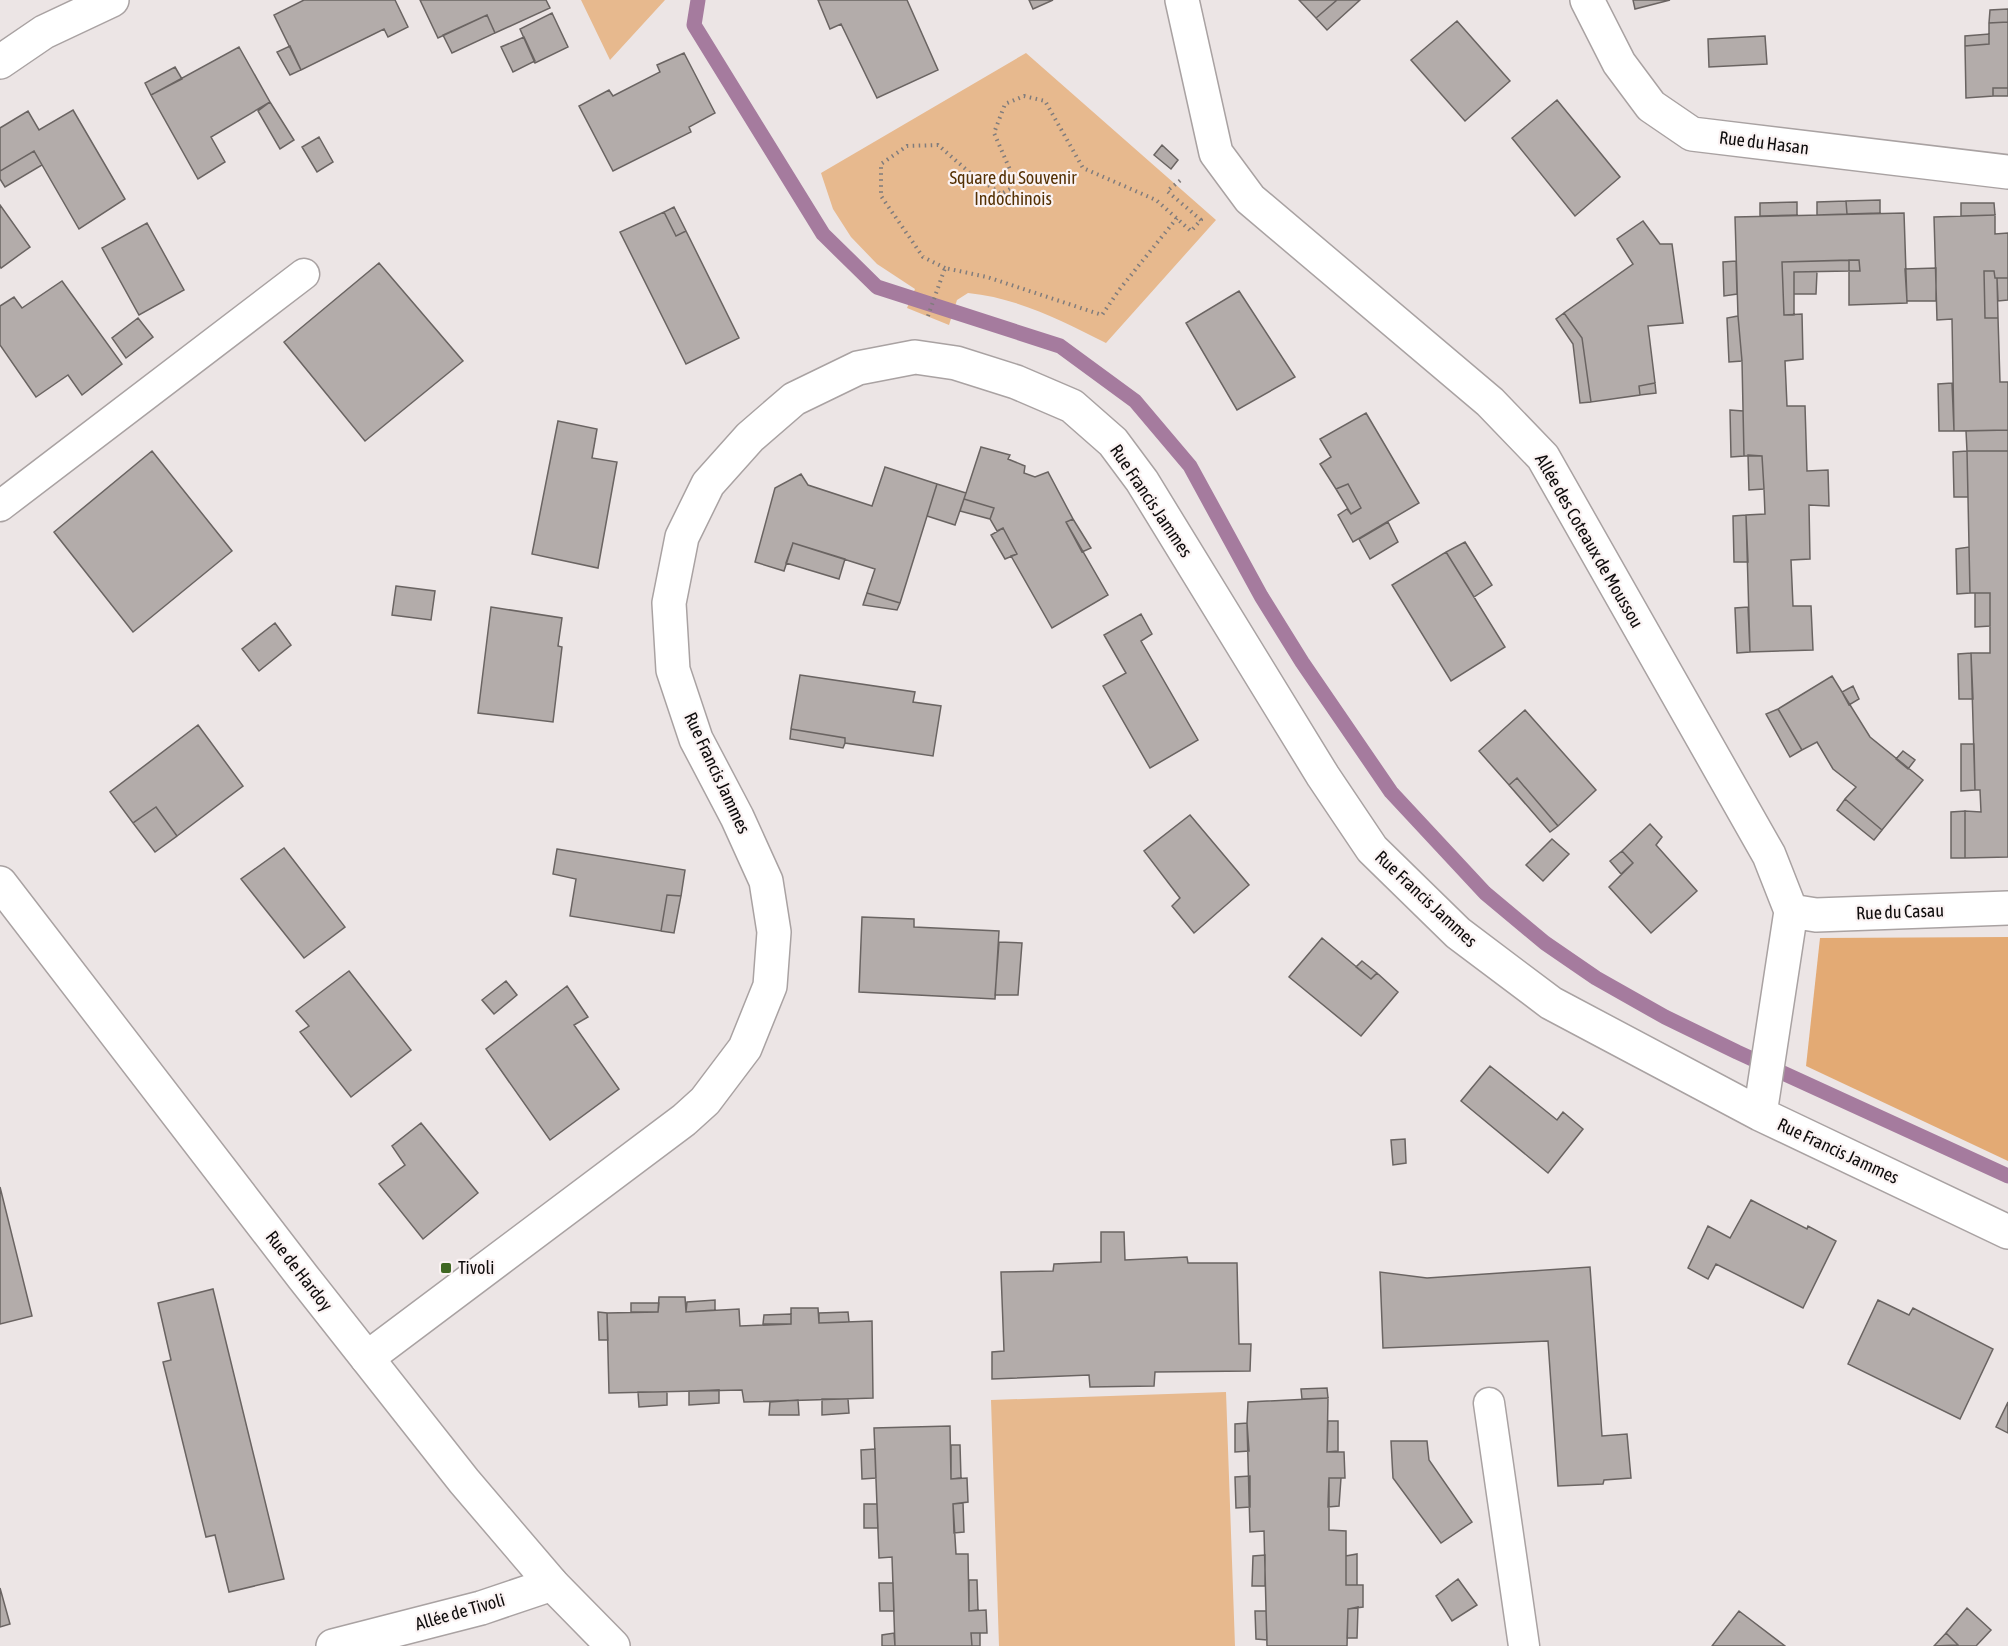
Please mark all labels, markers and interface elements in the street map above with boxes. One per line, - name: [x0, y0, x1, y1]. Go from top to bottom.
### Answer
- street label: Rue du Hasan: [1718, 127, 1810, 158]
- park label: Square du Souvenir Indochinois: [949, 167, 1077, 209]
- street label: Rue Francis Jammes: [1106, 440, 1197, 561]
- street label: Allée des Coteaux de Moussou: [1531, 450, 1648, 631]
- street label: Rue Francis Jammes: [680, 709, 755, 837]
- street label: Rue Francis Jammes: [1371, 846, 1482, 951]
- street label: Rue du Casau: [1856, 899, 1944, 924]
- street label: Rue Francis Jammes: [1774, 1113, 1902, 1188]
- street label: Rue de Hardoy: [262, 1226, 337, 1315]
- place label: Tivoli: [458, 1257, 494, 1278]
- marker: Tivoli: [439, 1261, 453, 1275]
- street label: Allée de Tivoli: [413, 1589, 507, 1634]

